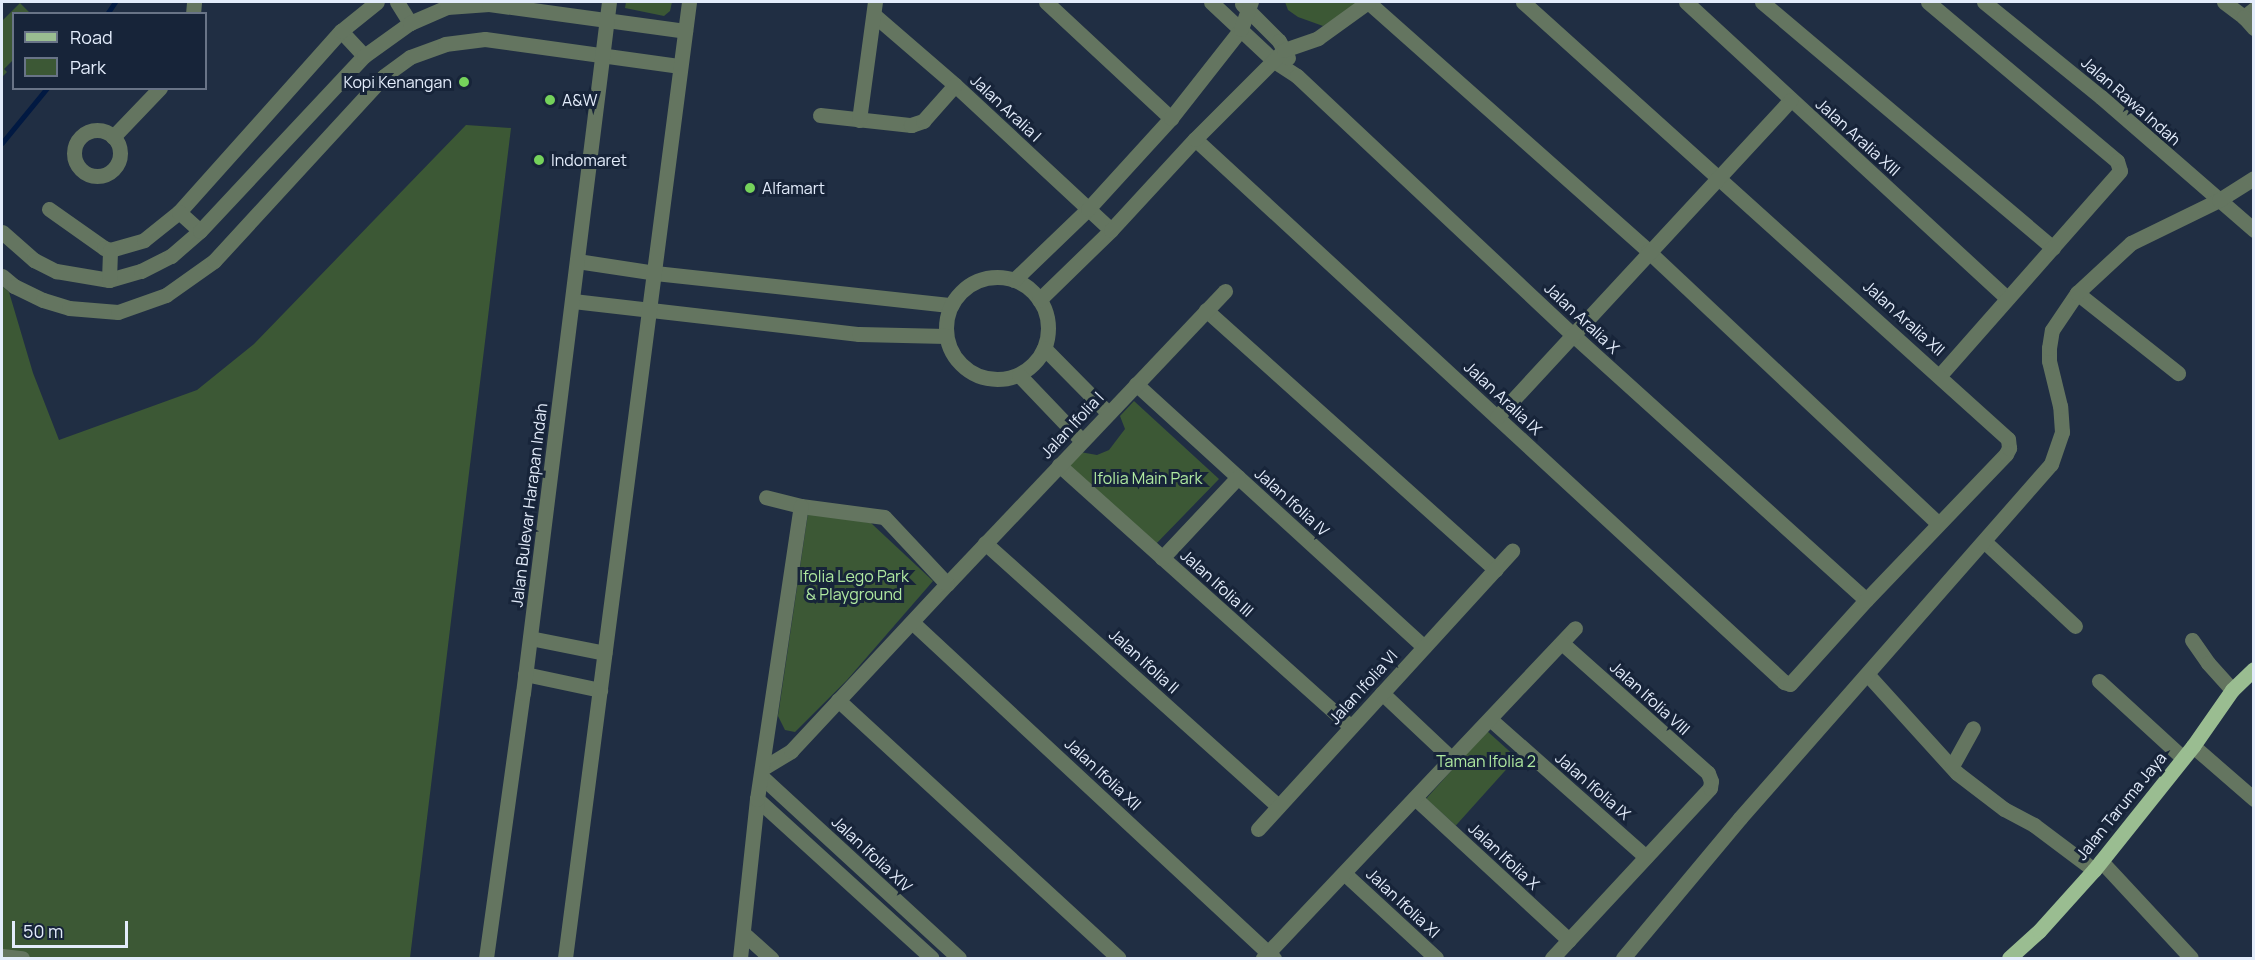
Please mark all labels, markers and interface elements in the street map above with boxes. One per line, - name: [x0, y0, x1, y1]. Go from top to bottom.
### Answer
- legend: [12, 12, 207, 90]
- text: Road: [70, 25, 113, 49]
- street label: Jalan Rawa Indah: [2077, 53, 2185, 149]
- text: Park: [70, 55, 106, 79]
- street label: Jalan Aralia I: [967, 70, 1045, 146]
- place label: Kopi Kenangan: [344, 72, 452, 92]
- marker: Kopi Kenangan: [457, 75, 471, 89]
- place label: A&W: [562, 90, 598, 110]
- marker: A&W: [543, 93, 557, 107]
- street label: Jalan Aralia XIII: [1812, 94, 1904, 180]
- place label: Indomaret: [551, 150, 627, 170]
- marker: Indomaret: [532, 153, 546, 167]
- place label: Alfamart: [762, 178, 825, 198]
- marker: Alfamart: [743, 181, 757, 195]
- street label: Jalan Aralia XII: [1859, 276, 1949, 360]
- street label: Jalan Aralia X: [1541, 278, 1623, 358]
- street label: Jalan Aralia IX: [1460, 357, 1546, 439]
- street label: Jalan Ifolia I: [1037, 388, 1107, 462]
- street label: Jalan Bulevar Harapan Indah: [507, 402, 551, 608]
- street label: Jalan Ifolia IV: [1251, 464, 1333, 540]
- park label: Ifolia Main Park: [1094, 468, 1202, 488]
- street label: Jalan Ifolia III: [1177, 545, 1257, 621]
- park label: Ifolia Lego Park & Playground: [799, 566, 909, 604]
- street label: Jalan Ifolia II: [1105, 625, 1183, 697]
- street label: Jalan Ifolia VI: [1325, 646, 1401, 728]
- street label: Jalan Ifolia VIII: [1606, 657, 1694, 739]
- street label: Jalan Ifolia XII: [1061, 734, 1145, 814]
- street label: Jalan Ifolia IX: [1552, 748, 1634, 824]
- street label: Jalan Taruma Jaya: [2072, 748, 2170, 864]
- park label: Taman Ifolia 2: [1436, 751, 1536, 771]
- street label: Jalan Ifolia XIV: [828, 812, 916, 896]
- street label: Jalan Ifolia X: [1465, 818, 1543, 894]
- street label: Jalan Ifolia XI: [1362, 864, 1444, 942]
- scale bar: [15, 909, 130, 947]
- text: 50 m: [23, 919, 63, 943]

